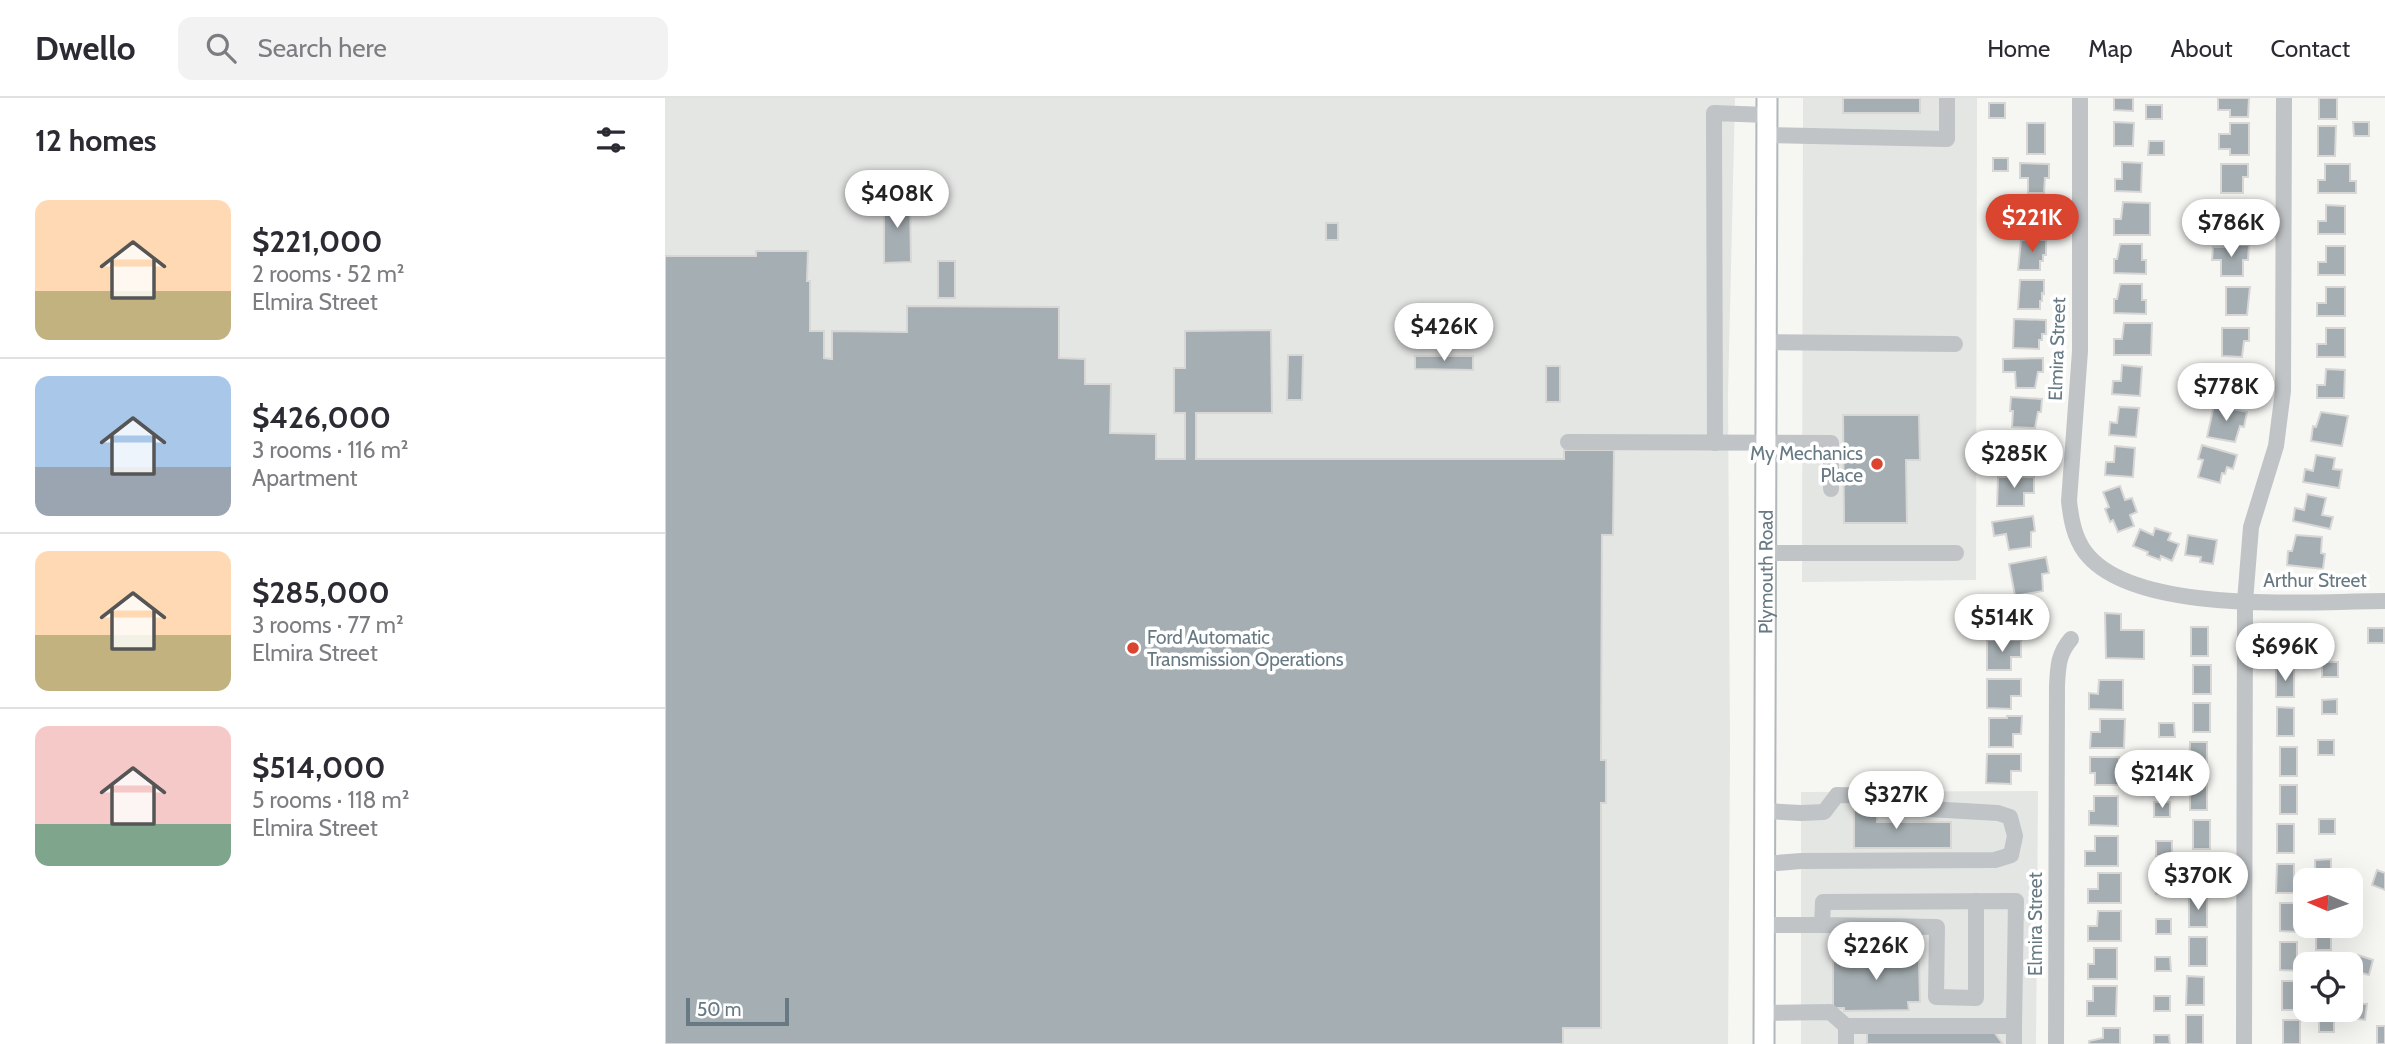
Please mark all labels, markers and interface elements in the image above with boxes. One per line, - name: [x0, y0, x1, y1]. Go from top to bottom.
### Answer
- search box: [178, 17, 668, 80]
- text: Dwello: [35, 28, 136, 68]
- icon: search: [202, 29, 240, 67]
- text: Search here: [258, 32, 387, 64]
- text: Home: [1987, 34, 2050, 63]
- text: Map: [2088, 34, 2133, 63]
- text: About: [2171, 34, 2233, 63]
- text: Contact: [2271, 34, 2350, 63]
- icon: filters: [592, 121, 630, 159]
- text: 12 homes: [35, 122, 157, 159]
- pin: $408K: [848, 170, 946, 230]
- text: $408K: [861, 179, 933, 207]
- pin: $221K: [1983, 194, 2081, 254]
- pin: $786K: [2182, 200, 2280, 259]
- text: $221K: [2002, 203, 2062, 231]
- text: $786K: [2198, 208, 2264, 236]
- text: $221,000: [252, 223, 382, 260]
- icon: home: [91, 228, 175, 312]
- text: 2 rooms · 52 m²: [252, 260, 405, 288]
- text: Elmira Street: [252, 288, 378, 316]
- street label: Elmira Street: [2044, 296, 2070, 401]
- pin: $426K: [1395, 303, 1493, 363]
- text: $426K: [1410, 312, 1478, 340]
- pin: $778K: [2177, 364, 2275, 423]
- text: $778K: [2193, 372, 2259, 400]
- text: $426,000: [252, 399, 391, 436]
- icon: home: [91, 404, 175, 488]
- pin: $285K: [1965, 430, 2063, 490]
- text: 3 rooms · 116 m²: [252, 436, 408, 464]
- text: $285K: [1981, 439, 2047, 467]
- place label: My Mechanics Place: [1750, 442, 1863, 487]
- marker: My Mechanics Place: [1869, 456, 1885, 472]
- text: Apartment: [252, 464, 357, 492]
- street label: Plymouth Road: [1754, 510, 1777, 634]
- street label: Arthur Street: [2263, 569, 2367, 592]
- text: $285,000: [252, 574, 390, 611]
- icon: home: [91, 579, 175, 663]
- pin: $514K: [1953, 594, 2051, 654]
- text: $514K: [1971, 603, 2033, 631]
- text: 3 rooms · 77 m²: [252, 611, 404, 639]
- pin: $696K: [2236, 624, 2334, 683]
- place label: Ford Automatic Transmission Operations: [1147, 626, 1344, 671]
- text: $696K: [2252, 632, 2318, 660]
- text: Elmira Street: [252, 639, 378, 667]
- marker: Ford Automatic Transmission Operations: [1125, 640, 1141, 656]
- text: $514,000: [252, 749, 385, 786]
- pin: $214K: [2113, 750, 2211, 810]
- icon: home: [91, 754, 175, 838]
- text: $214K: [2131, 759, 2193, 787]
- pin: $327K: [1847, 772, 1945, 831]
- text: $327K: [1864, 780, 1928, 808]
- text: 5 rooms · 118 m²: [252, 786, 409, 814]
- text: Elmira Street: [252, 814, 378, 842]
- pin: $370K: [2149, 852, 2247, 912]
- text: $370K: [2164, 861, 2232, 889]
- north arrow: [2293, 868, 2363, 938]
- map controls: [2293, 868, 2363, 1022]
- street label: Elmira Street: [2024, 872, 2047, 976]
- pin: $226K: [1827, 922, 1925, 982]
- text: $226K: [1843, 931, 1909, 959]
- button: locate: [2293, 952, 2363, 1022]
- scale bar: [686, 995, 789, 1027]
- text: 50 m: [697, 998, 741, 1021]

